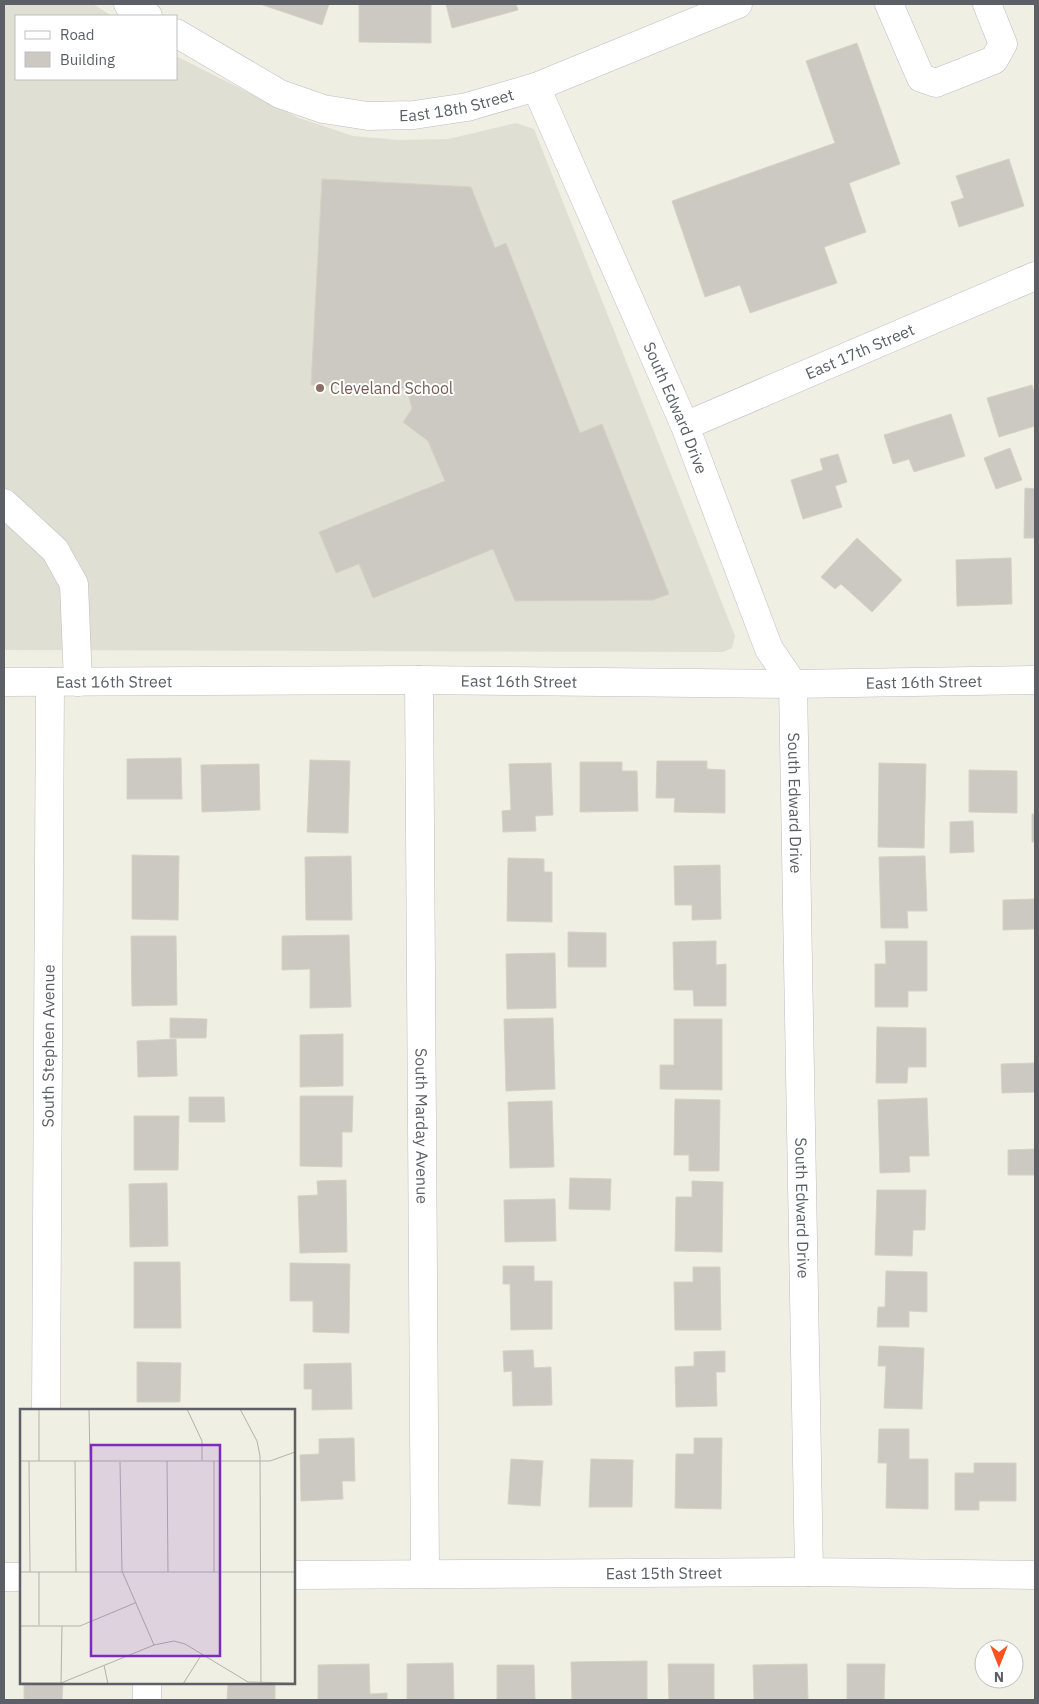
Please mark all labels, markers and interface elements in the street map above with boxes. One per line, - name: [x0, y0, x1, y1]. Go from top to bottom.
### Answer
- legend: [15, 15, 178, 80]
- text: Road: [60, 25, 95, 44]
- text: Building: [60, 50, 115, 69]
- street label: East 18th Street: [399, 84, 516, 125]
- street label: East 17th Street: [802, 319, 917, 383]
- street label: South Edward Drive: [639, 339, 712, 477]
- place label: Cleveland School: [330, 378, 453, 398]
- marker: Cleveland School: [314, 382, 326, 394]
- street label: East 16th Street: [461, 670, 577, 692]
- street label: East 16th Street: [56, 671, 172, 692]
- street label: East 16th Street: [865, 671, 982, 693]
- street label: South Edward Drive: [784, 732, 806, 874]
- street label: South Stephen Avenue: [38, 964, 58, 1128]
- street label: South Marday Avenue: [411, 1048, 433, 1204]
- street label: South Edward Drive: [791, 1137, 814, 1279]
- inset map: [20, 1409, 295, 1684]
- street label: East 15th Street: [606, 1563, 722, 1583]
- north arrow: [974, 1639, 1024, 1689]
- text: N: [994, 1668, 1004, 1686]

